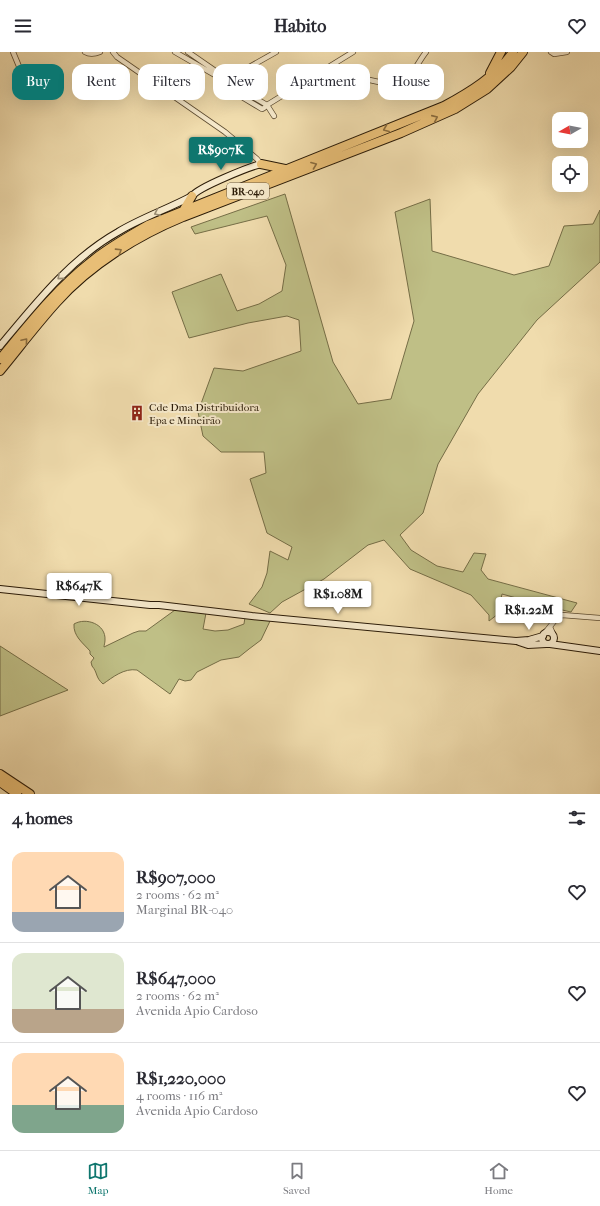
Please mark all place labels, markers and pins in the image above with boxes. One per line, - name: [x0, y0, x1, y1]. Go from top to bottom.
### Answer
- pin: R$907K: [188, 137, 254, 171]
- place label: Cde Dma Distribuidora Epa e Mineirão: [149, 401, 260, 427]
- building icon: Cde Dma Distribuidora Epa e Mineirão: [128, 404, 146, 422]
- pin: R$647K: [46, 573, 112, 607]
- pin: R$1.08M: [301, 581, 375, 615]
- pin: R$1.22M: [492, 597, 566, 631]

